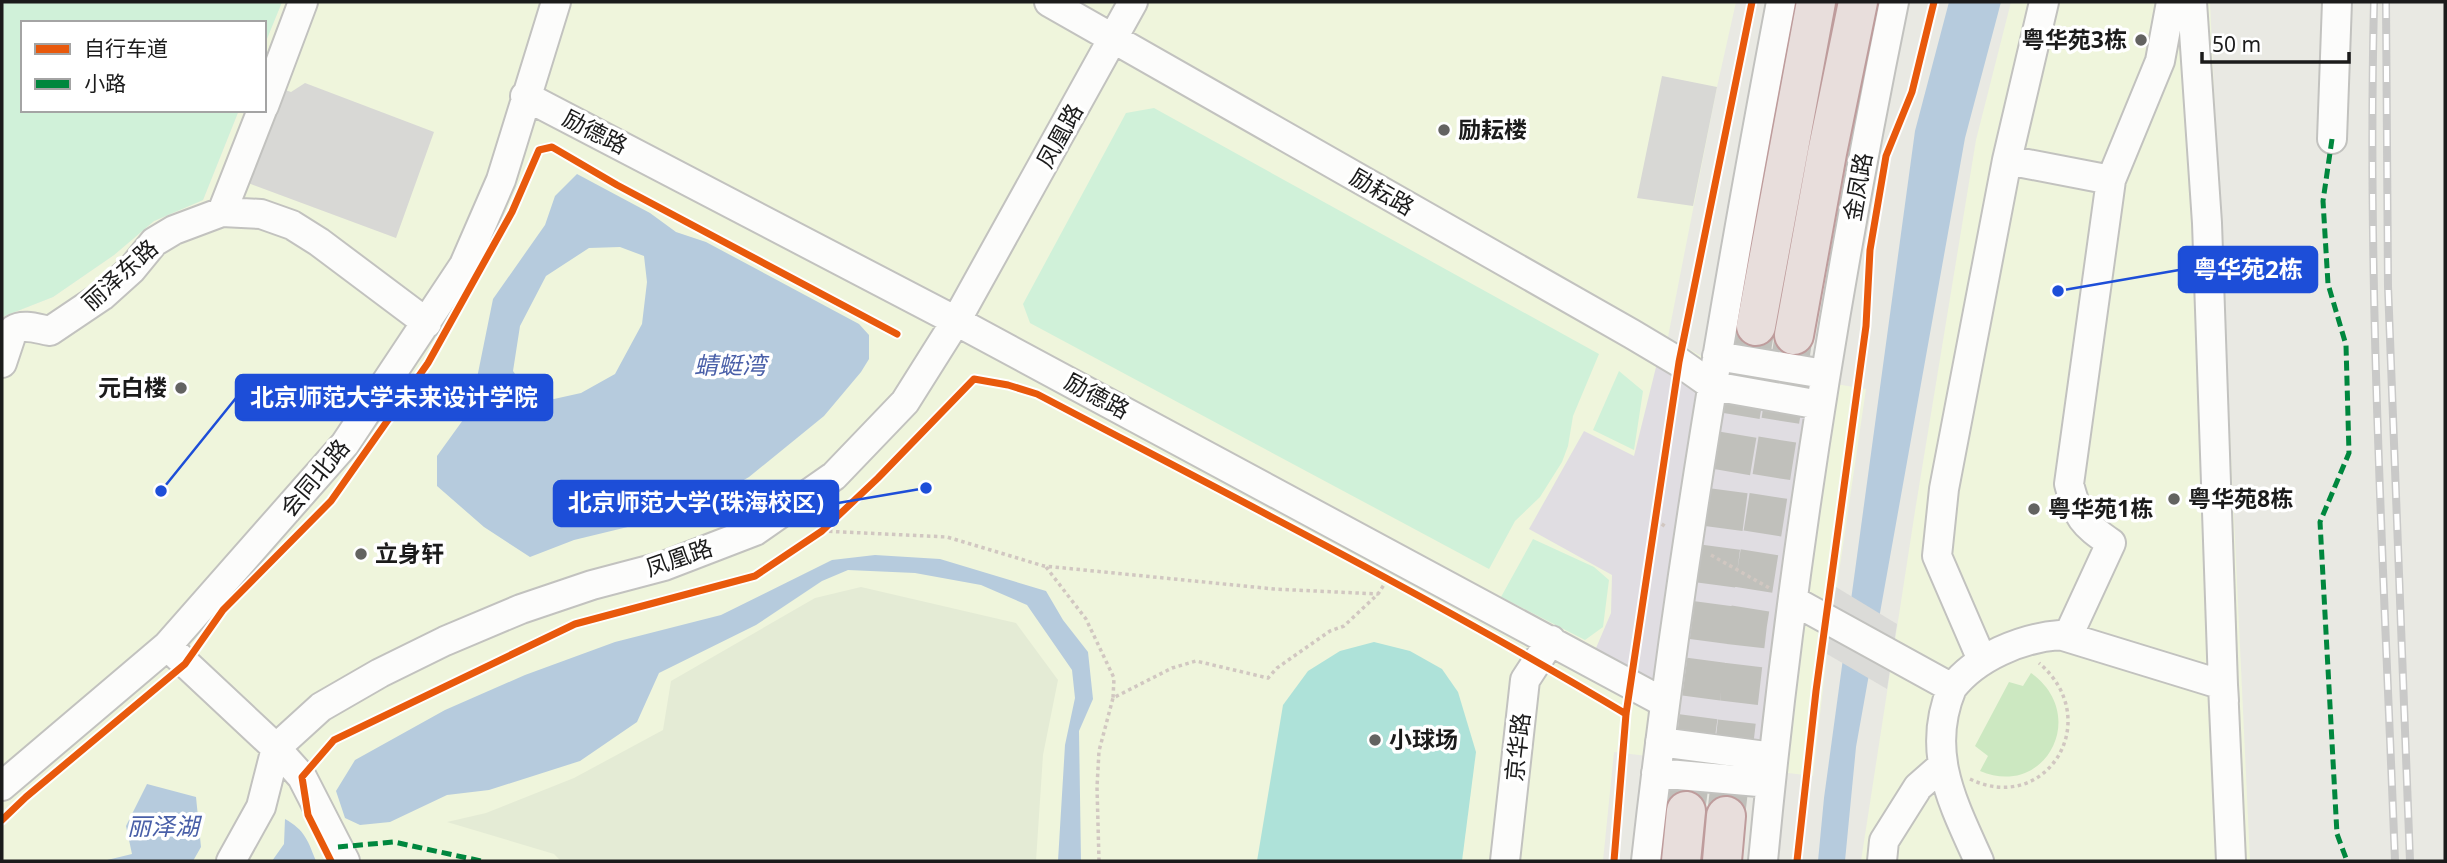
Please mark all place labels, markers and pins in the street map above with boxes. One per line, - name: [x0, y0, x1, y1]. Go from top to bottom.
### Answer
- place label: 粤华苑3栋: [2022, 23, 2127, 55]
- marker: 粤华苑3栋: [2133, 32, 2149, 48]
- place label: 励耘楼: [1458, 113, 1527, 145]
- marker: 励耘楼: [1436, 122, 1452, 138]
- callout: 粤华苑2栋: [2179, 247, 2317, 292]
- place label: 元白楼: [98, 371, 167, 403]
- callout: 北京师范大学未来设计学院: [236, 375, 552, 420]
- marker: 元白楼: [173, 380, 189, 396]
- callout: 北京师范大学(珠海校区): [554, 481, 838, 526]
- place label: 粤华苑8栋: [2188, 482, 2293, 514]
- marker: 粤华苑8栋: [2166, 491, 2182, 507]
- place label: 粤华苑1栋: [2048, 492, 2153, 524]
- marker: 粤华苑1栋: [2026, 501, 2042, 517]
- place label: 立身轩: [375, 537, 444, 569]
- marker: 立身轩: [353, 546, 369, 562]
- place label: 小球场: [1389, 723, 1458, 755]
- marker: 小球场: [1367, 732, 1383, 748]

